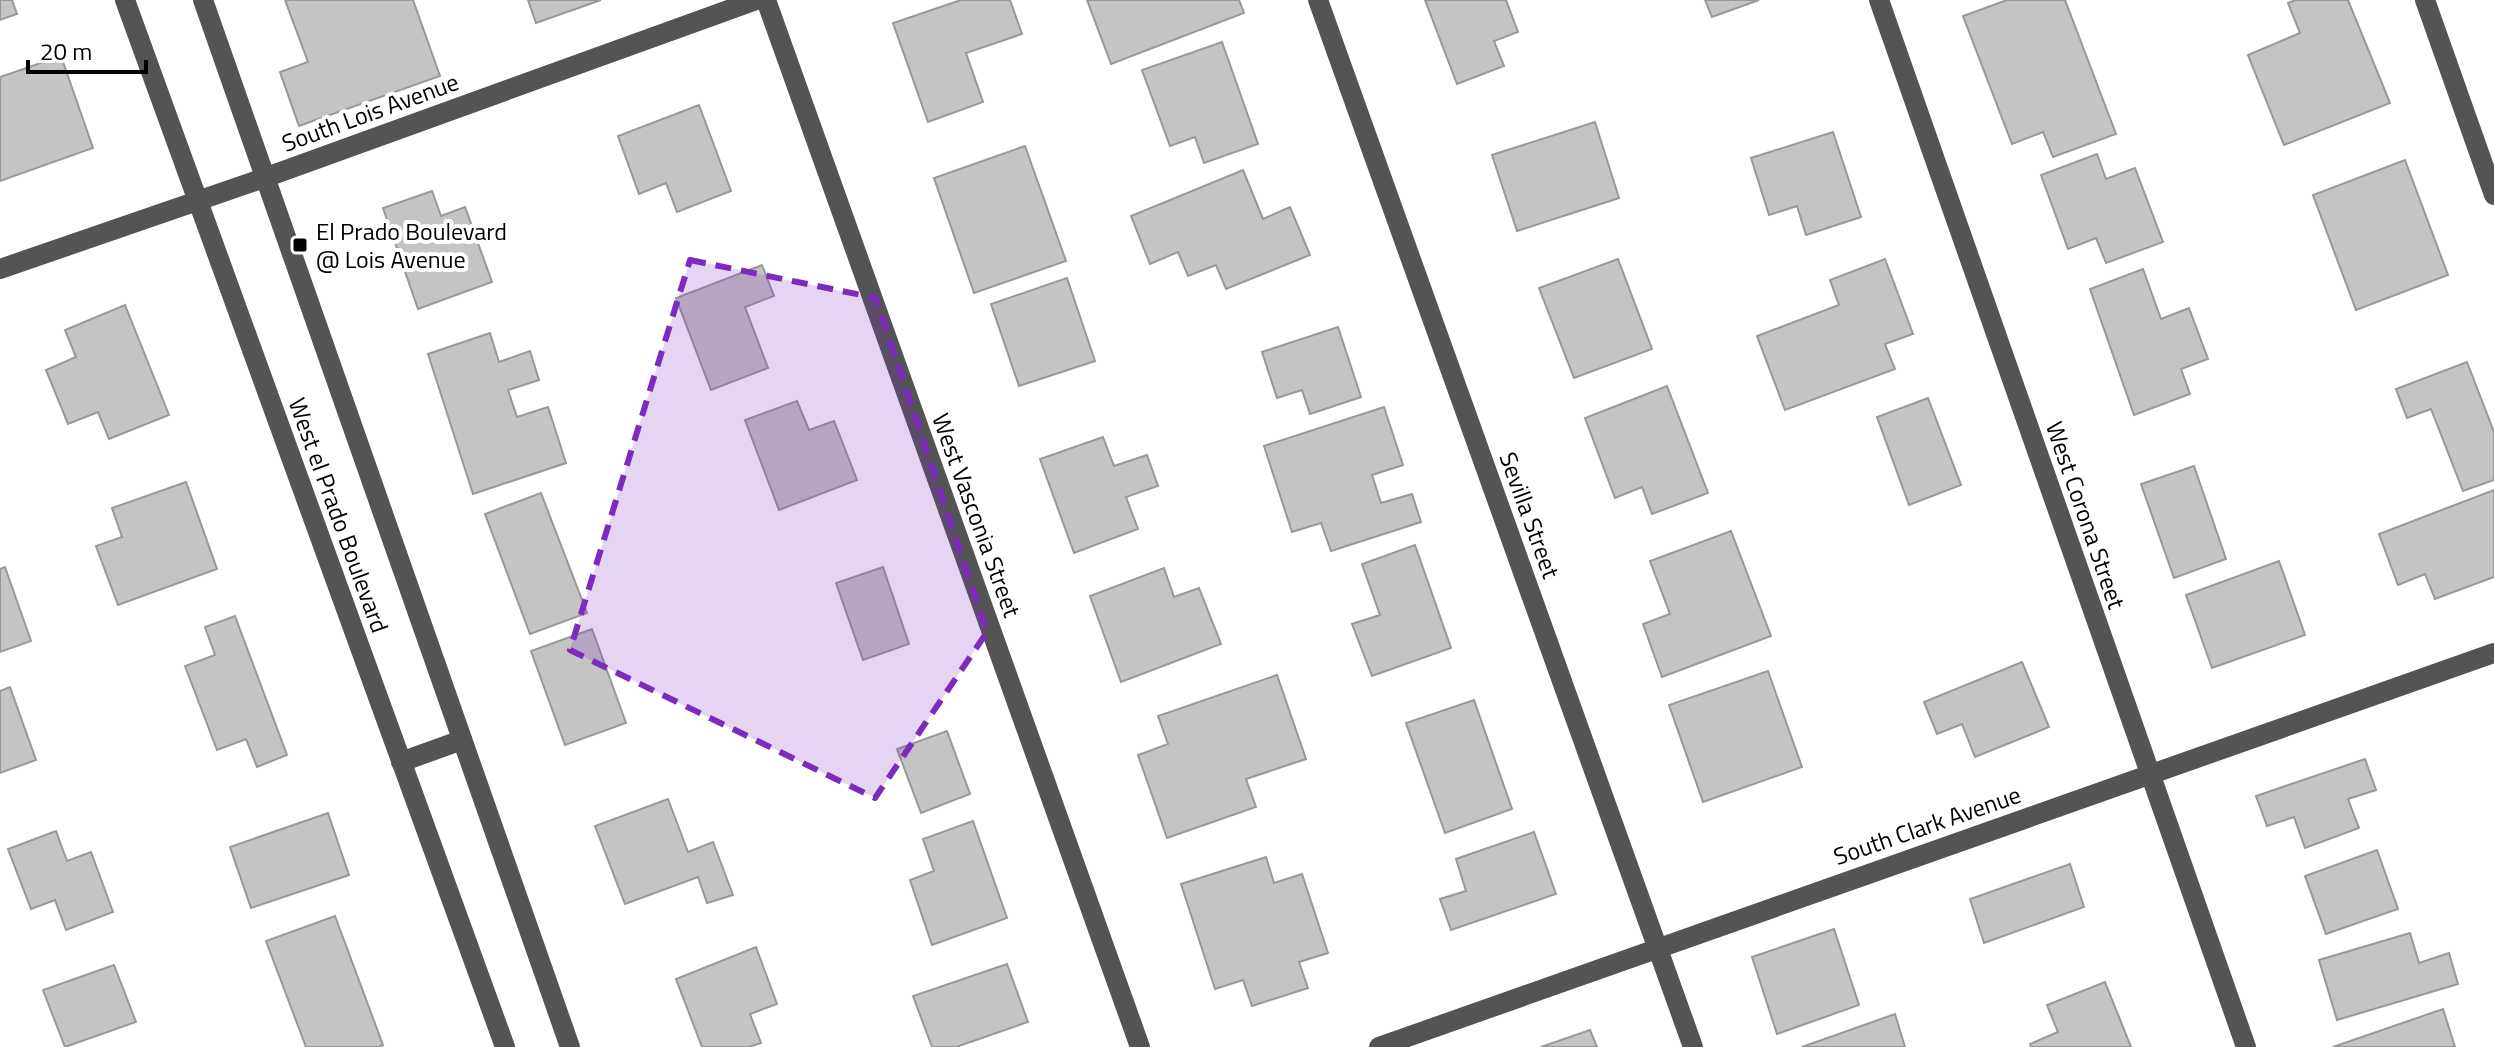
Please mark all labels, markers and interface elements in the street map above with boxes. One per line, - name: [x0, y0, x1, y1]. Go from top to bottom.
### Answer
- scale bar: [28, 24, 146, 74]
- text: 20 m: [40, 33, 92, 69]
- street label: South Lois Avenue: [277, 63, 463, 161]
- place label: El Prado Boulevard @ Lois Avenue: [316, 213, 507, 277]
- marker: El Prado Boulevard @ Lois Avenue: [291, 236, 309, 254]
- street label: West el Prado Boulevard: [280, 392, 398, 638]
- street label: West Vasconia Street: [923, 408, 1031, 623]
- street label: West Corona Street: [2037, 416, 2135, 614]
- street label: Sevilla Street: [1491, 447, 1570, 584]
- street label: South Clark Avenue: [1829, 776, 2025, 874]

